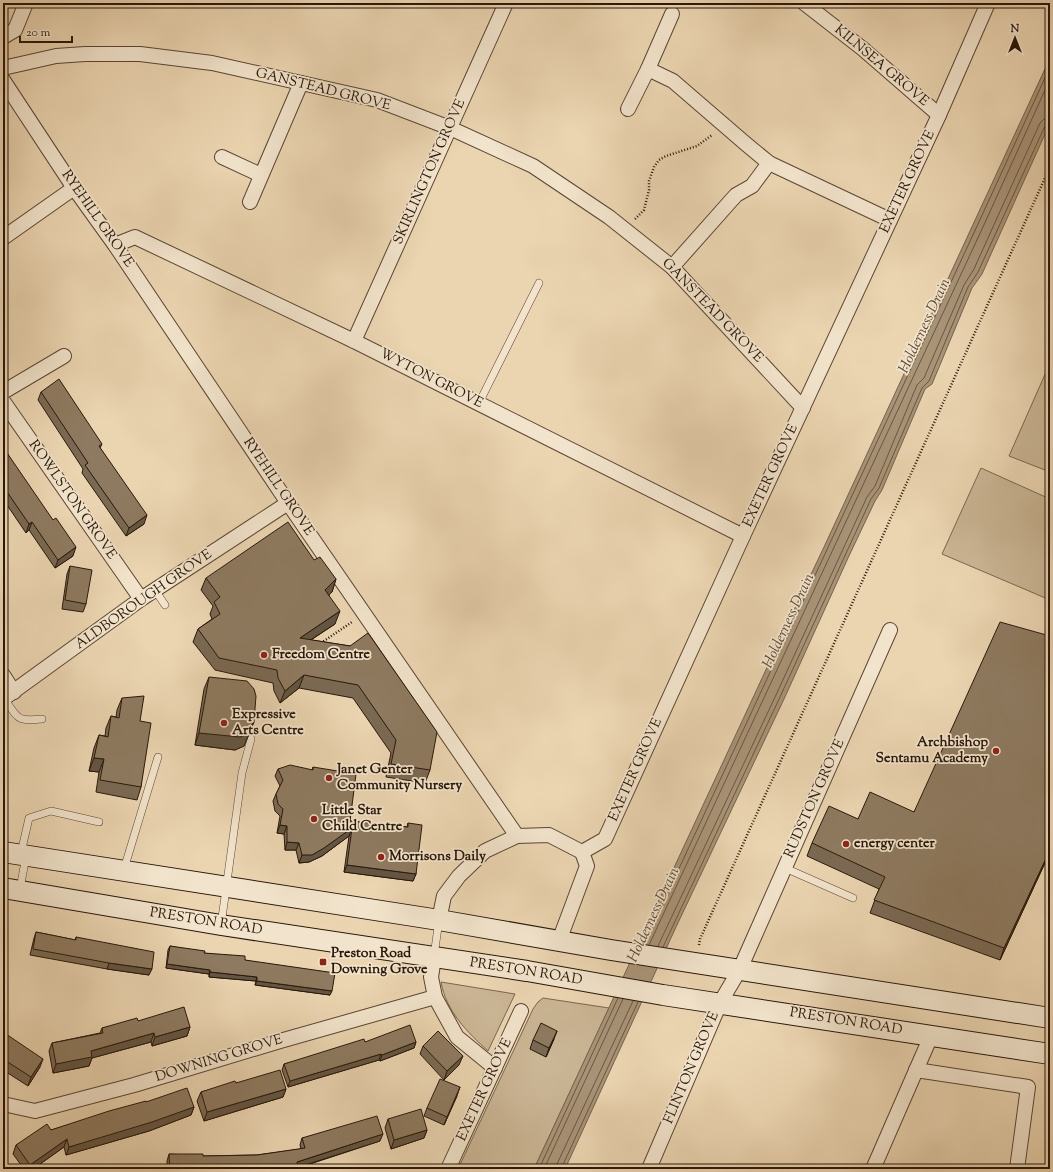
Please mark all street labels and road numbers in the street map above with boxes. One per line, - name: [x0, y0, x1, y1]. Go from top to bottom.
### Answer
- street label: KILNSEA GROVE: [829, 20, 933, 112]
- street label: GANSTEAD GROVE: [253, 64, 393, 117]
- street label: SKIRLINGTON GROVE: [389, 96, 471, 248]
- street label: EXETER GROVE: [875, 127, 941, 237]
- street label: RYEHILL GROVE: [56, 166, 138, 272]
- street label: GANSTEAD GROVE: [657, 254, 768, 368]
- street label: WYTON GROVE: [376, 344, 487, 414]
- street label: EXETER GROVE: [738, 421, 804, 531]
- street label: RYEHILL GROVE: [238, 434, 319, 541]
- street label: ROWLSTON GROVE: [23, 436, 121, 564]
- street label: ALDBOROUGH GROVE: [72, 545, 217, 655]
- street label: EXETER GROVE: [604, 715, 668, 825]
- street label: RUDSTON GROVE: [780, 736, 850, 862]
- street label: PRESTON ROAD: [148, 903, 264, 941]
- street label: PRESTON ROAD: [468, 953, 584, 991]
- street label: PRESTON ROAD: [788, 1003, 904, 1041]
- street label: FLINTON GROVE: [659, 1008, 725, 1127]
- street label: DOWNING GROVE: [153, 1030, 286, 1088]
- street label: EXETER GROVE: [452, 1035, 518, 1145]

